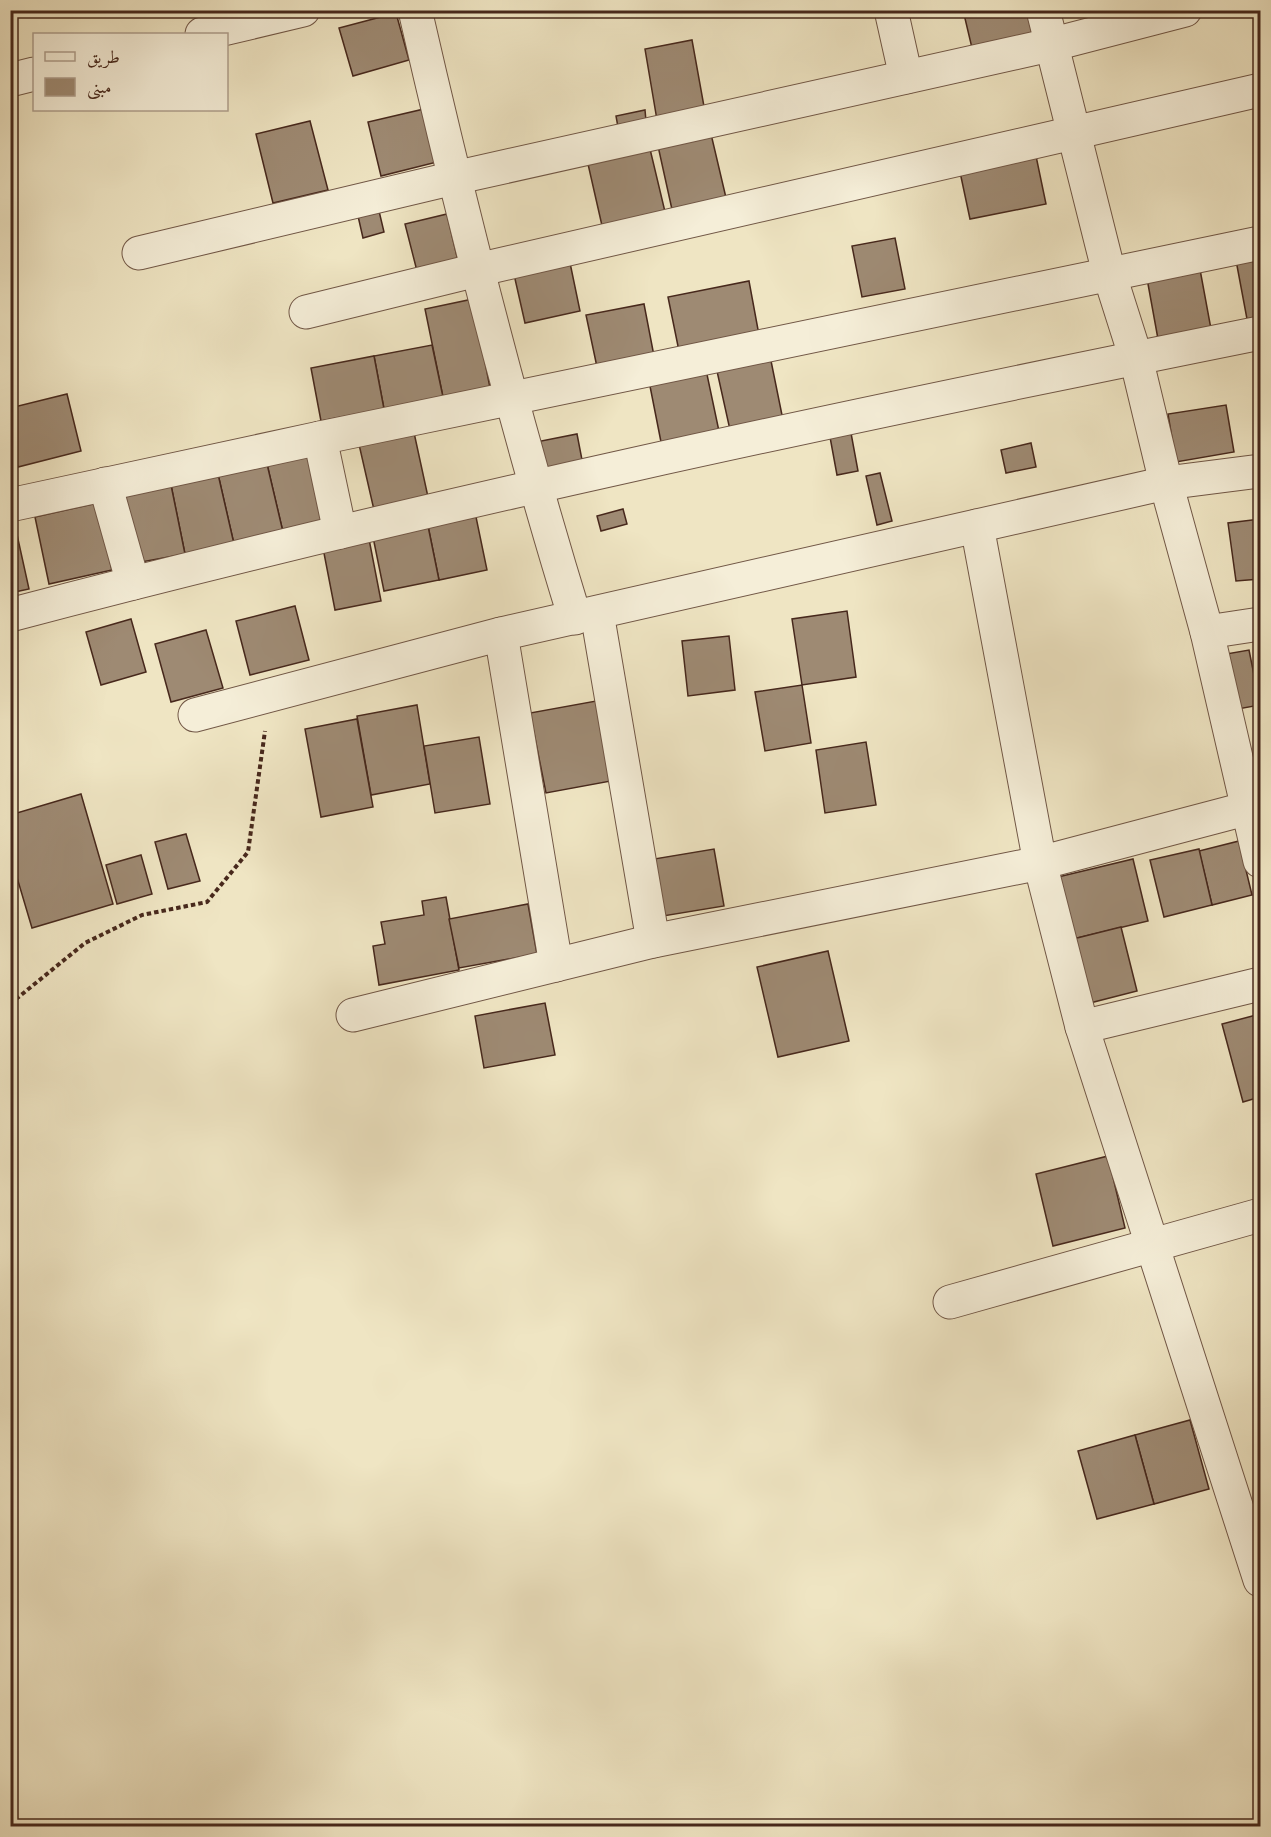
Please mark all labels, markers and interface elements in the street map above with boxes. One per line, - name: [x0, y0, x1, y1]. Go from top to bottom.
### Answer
- legend: [33, 33, 228, 111]
- text: طريق: [87, 46, 120, 69]
- text: مبنى: [87, 76, 112, 100]

